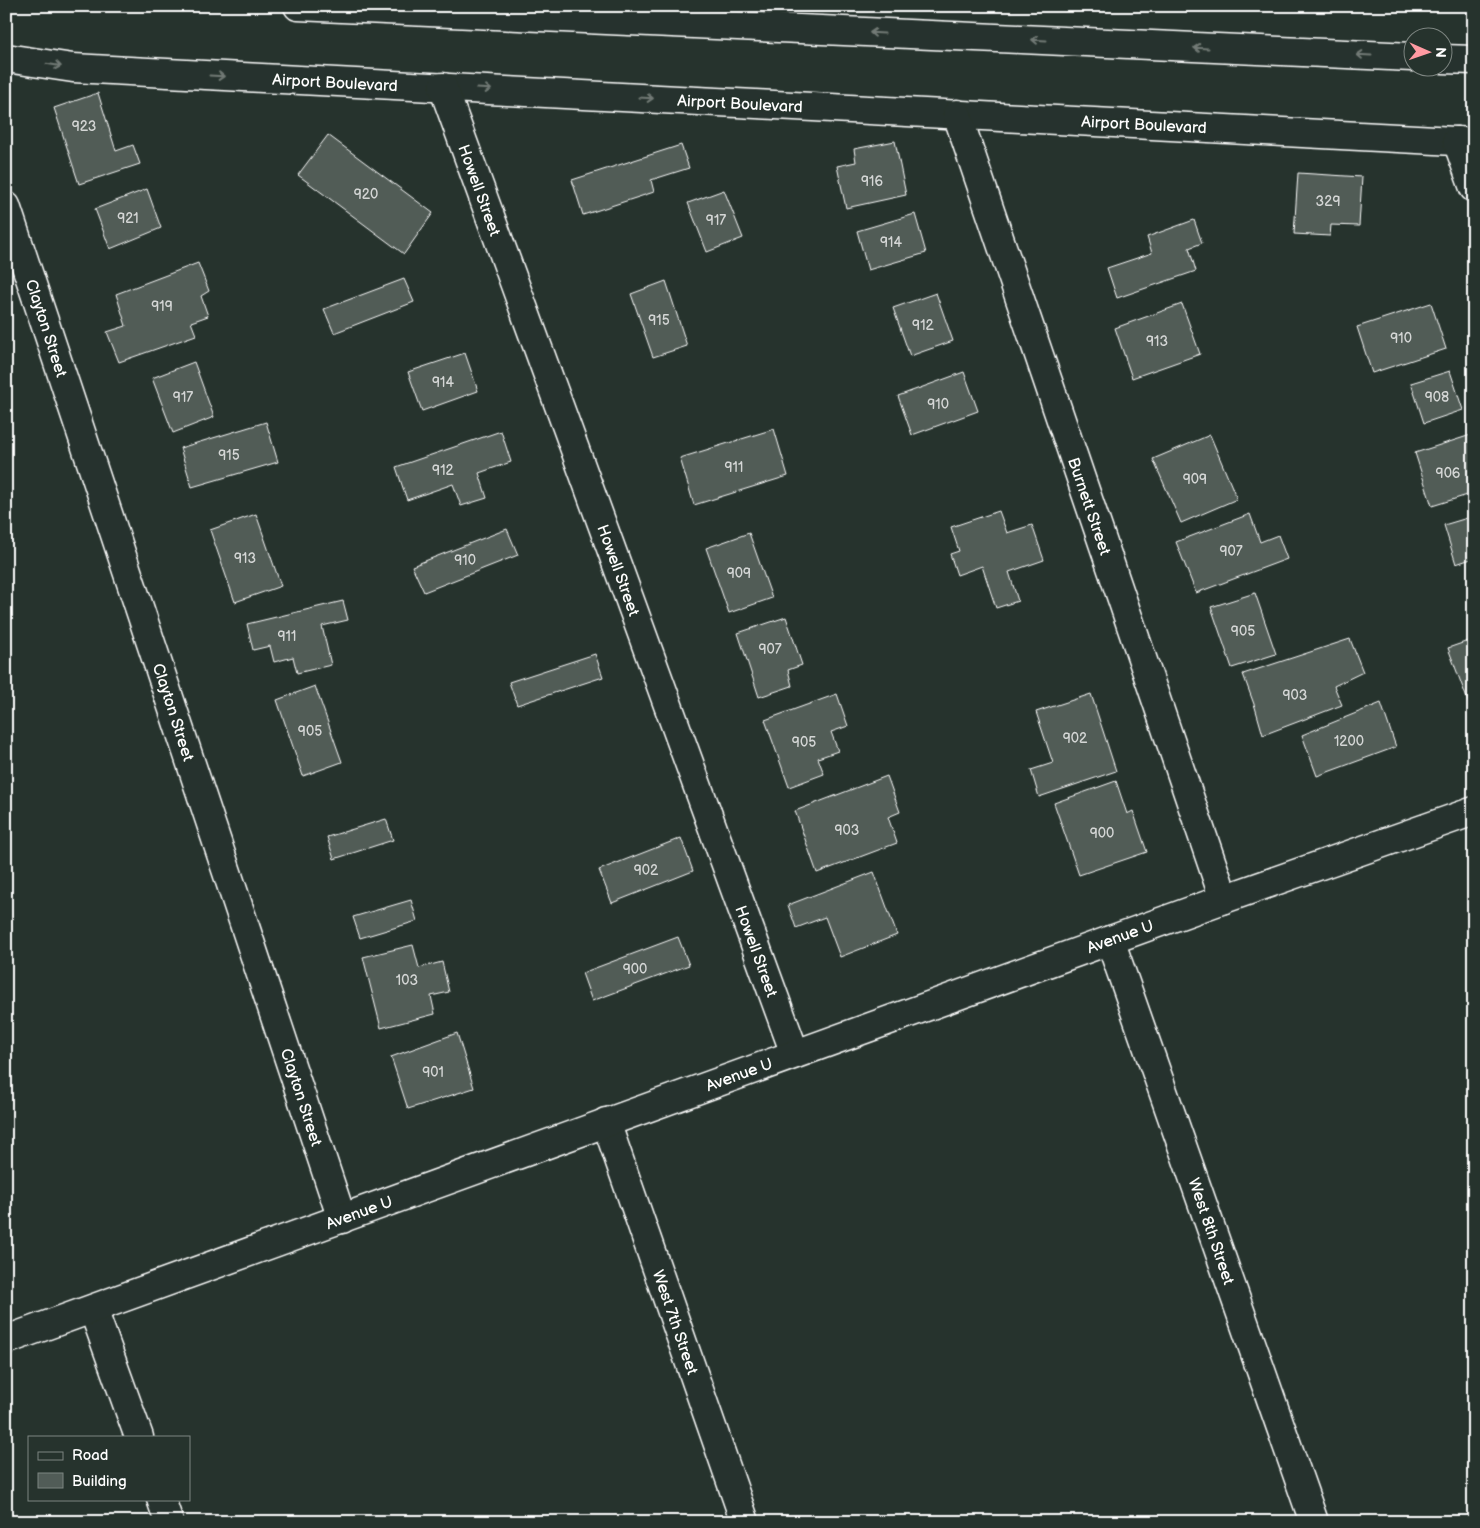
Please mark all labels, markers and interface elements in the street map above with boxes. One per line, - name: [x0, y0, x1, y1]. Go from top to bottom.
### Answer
- one-way arrow: [869, 28, 886, 38]
- north arrow: [1402, 28, 1452, 78]
- one-way arrow: [1031, 36, 1047, 45]
- one-way arrow: [1194, 43, 1210, 52]
- text: N: [1432, 47, 1449, 58]
- one-way arrow: [1356, 51, 1372, 60]
- one-way arrow: [46, 61, 62, 71]
- one-way arrow: [208, 71, 224, 80]
- street label: Airport Boulevard: [272, 71, 398, 96]
- one-way arrow: [475, 85, 491, 94]
- street label: Airport Boulevard: [677, 92, 803, 117]
- one-way arrow: [638, 93, 654, 102]
- street label: Airport Boulevard: [1081, 113, 1207, 138]
- house number: 923: [72, 118, 96, 135]
- street label: Howell Street: [453, 142, 504, 239]
- house number: 916: [861, 173, 883, 190]
- house number: 920: [354, 186, 378, 203]
- house number: 329: [1316, 193, 1340, 210]
- house number: 921: [117, 210, 139, 227]
- house number: 917: [706, 212, 726, 229]
- house number: 914: [880, 234, 902, 251]
- street label: Clayton Street: [21, 277, 70, 380]
- house number: 919: [151, 298, 173, 315]
- house number: 915: [648, 312, 670, 329]
- house number: 912: [912, 317, 935, 334]
- house number: 910: [1390, 330, 1412, 347]
- house number: 913: [1146, 333, 1168, 350]
- house number: 914: [432, 374, 454, 391]
- house number: 917: [173, 389, 193, 406]
- house number: 908: [1425, 389, 1449, 406]
- house number: 910: [927, 396, 949, 413]
- house number: 915: [218, 447, 240, 464]
- street label: Burnett Street: [1063, 455, 1114, 558]
- house number: 911: [725, 459, 743, 476]
- house number: 912: [432, 462, 455, 479]
- house number: 906: [1436, 465, 1461, 482]
- house number: 909: [1183, 471, 1207, 488]
- street label: Howell Street: [592, 522, 643, 619]
- house number: 907: [1219, 543, 1243, 560]
- house number: 913: [234, 550, 256, 567]
- house number: 910: [454, 552, 476, 569]
- house number: 909: [727, 565, 751, 582]
- house number: 905: [1231, 623, 1255, 640]
- house number: 911: [278, 628, 296, 645]
- house number: 907: [758, 641, 782, 658]
- street label: Clayton Street: [148, 661, 197, 764]
- house number: 903: [1283, 687, 1307, 704]
- house number: 905: [298, 723, 322, 740]
- house number: 902: [1063, 730, 1088, 747]
- house number: 1200: [1334, 733, 1364, 750]
- house number: 905: [792, 734, 816, 751]
- house number: 903: [835, 822, 859, 839]
- house number: 900: [1090, 825, 1114, 842]
- house number: 902: [634, 862, 659, 879]
- street label: Howell Street: [730, 903, 781, 1000]
- street label: Avenue U: [1084, 917, 1157, 958]
- house number: 900: [623, 961, 647, 978]
- house number: 103: [396, 972, 418, 989]
- street label: Clayton Street: [276, 1046, 325, 1149]
- street label: Avenue U: [703, 1055, 776, 1096]
- house number: 901: [422, 1064, 444, 1081]
- street label: West 8th Street: [1183, 1176, 1238, 1287]
- street label: Avenue U: [323, 1193, 396, 1234]
- street label: West 7th Street: [648, 1268, 701, 1377]
- legend: [28, 1436, 190, 1500]
- text: Road: [72, 1446, 108, 1465]
- text: Building: [72, 1472, 127, 1491]

